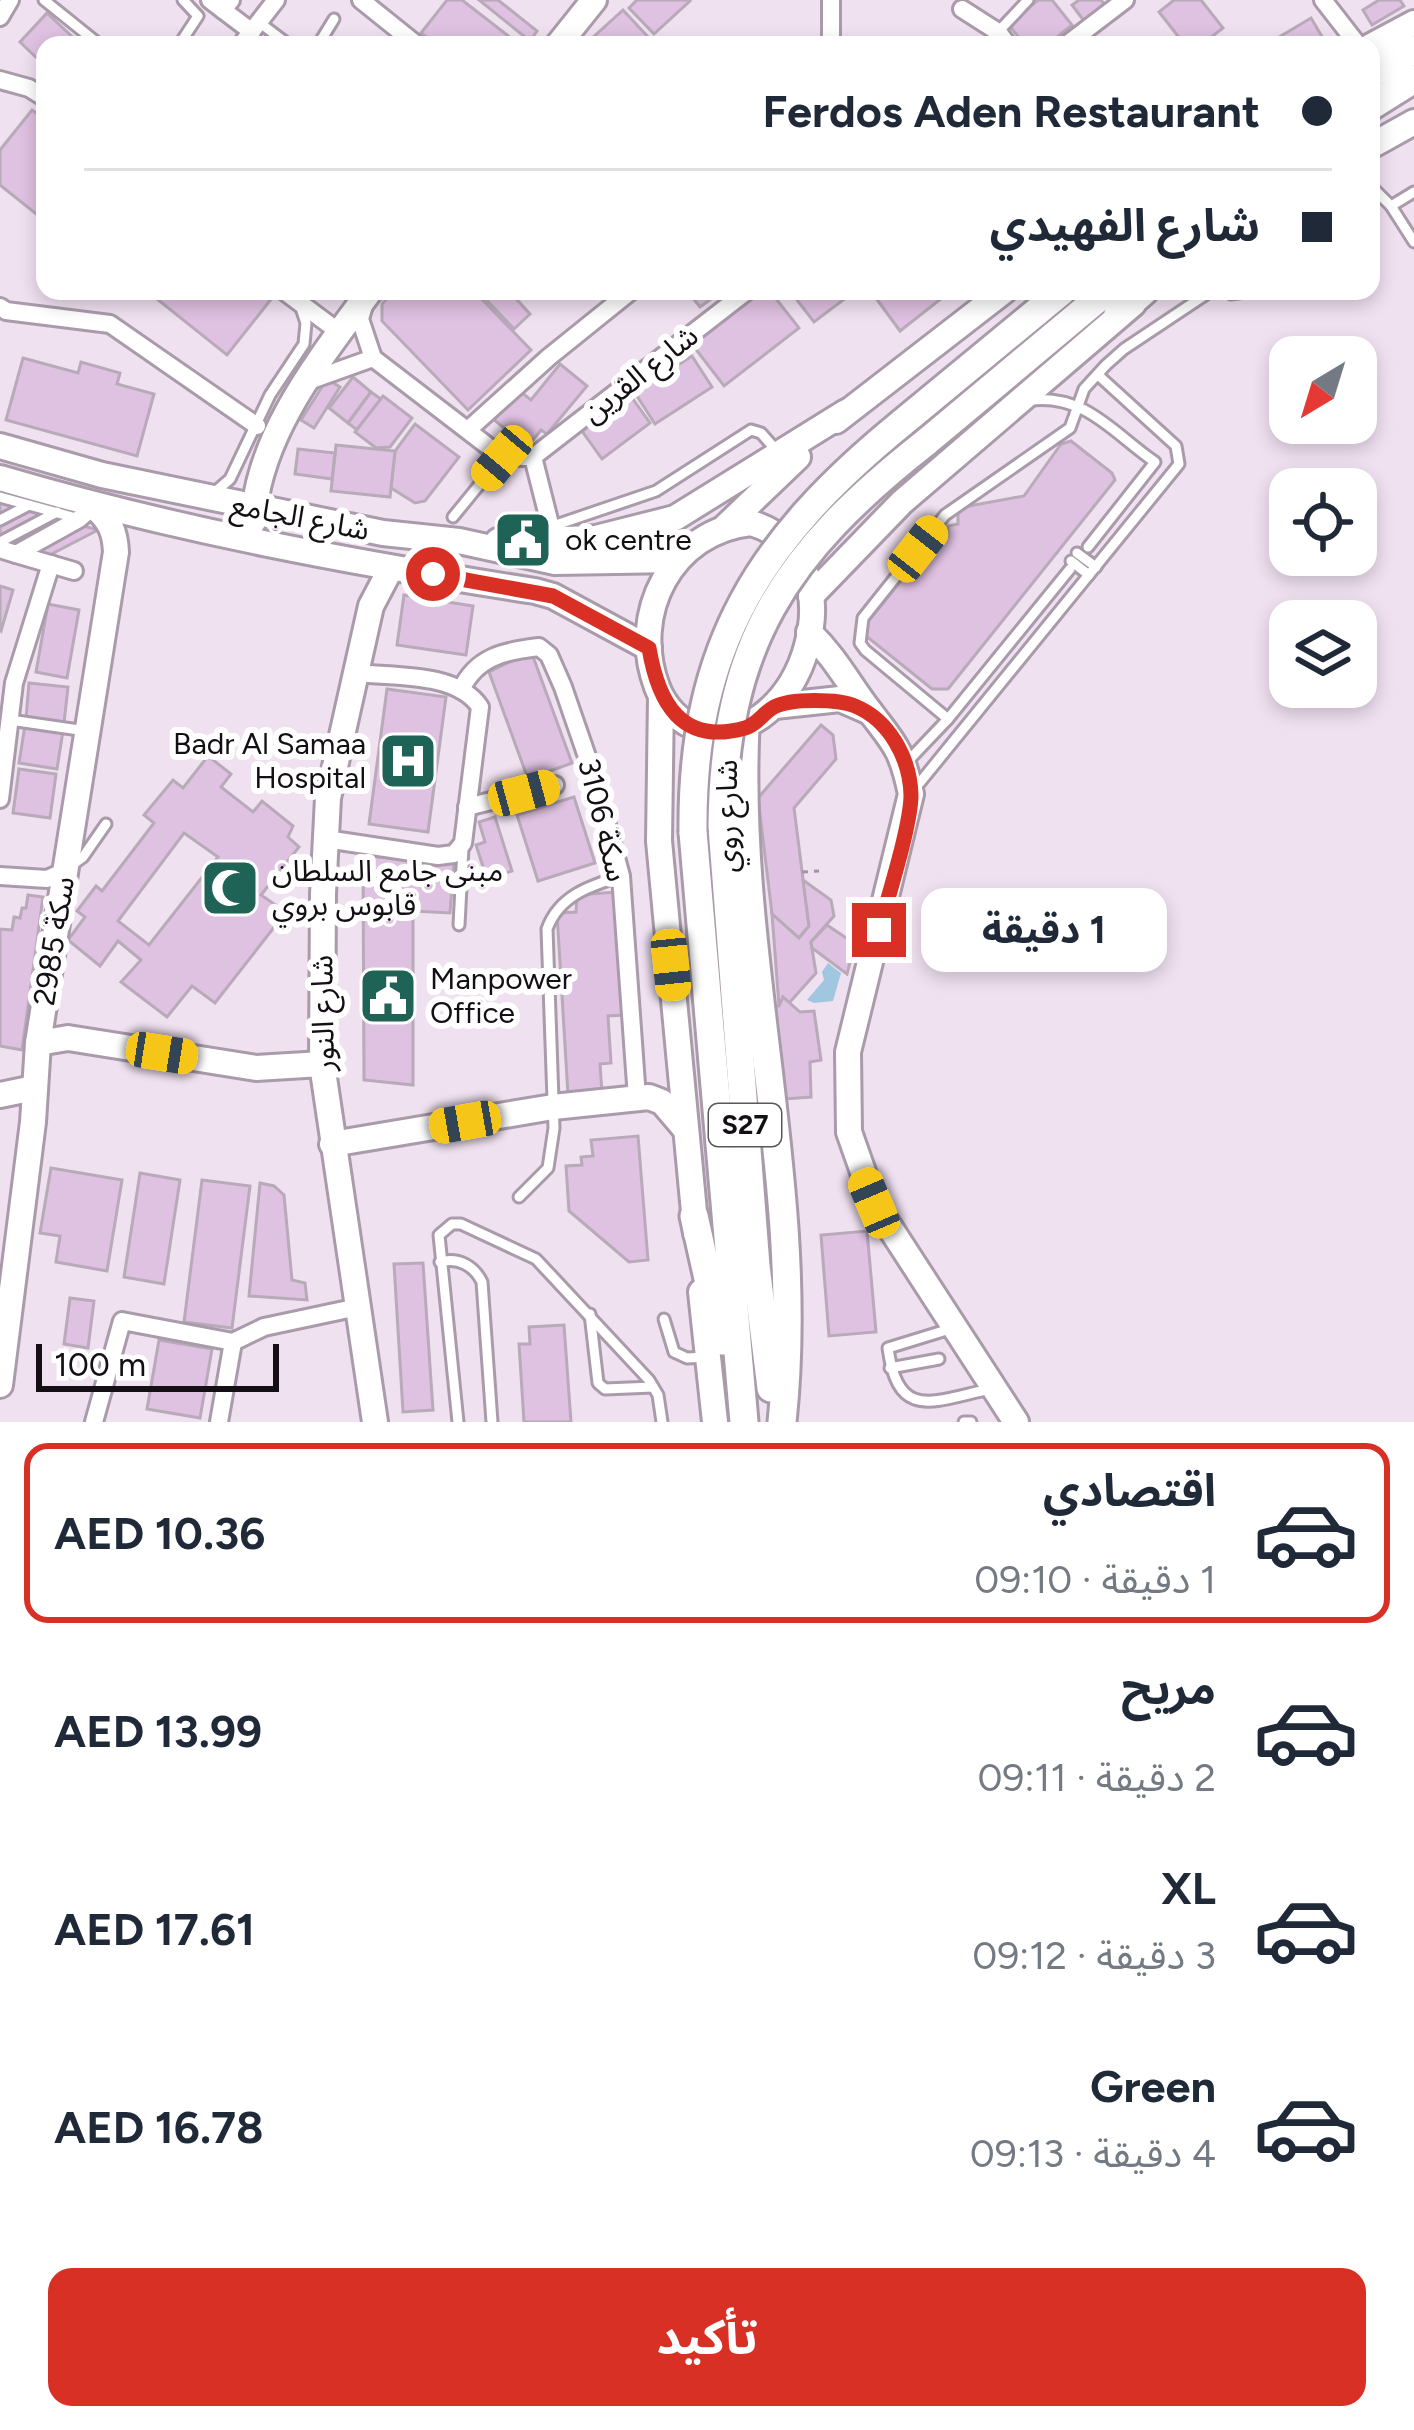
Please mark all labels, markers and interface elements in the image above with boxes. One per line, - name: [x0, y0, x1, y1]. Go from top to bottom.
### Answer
- text: Ferdos Aden Restaurant: [762, 84, 1260, 138]
- text: شارع الفهيدي: [990, 198, 1260, 252]
- street label: شارع القرين: [574, 317, 708, 434]
- north arrow: [1269, 336, 1377, 444]
- map controls: [1269, 336, 1377, 708]
- car: [465, 419, 539, 497]
- button: locate: [1269, 468, 1377, 576]
- street label: شارع الجامع: [227, 485, 373, 552]
- public building icon: ok centre: [492, 509, 554, 571]
- car: [882, 510, 954, 588]
- place label: ok centre: [565, 521, 692, 558]
- route start: [406, 547, 460, 601]
- button: layers: [1269, 600, 1377, 708]
- place label: Badr Al Samaa Hospital: [173, 725, 366, 796]
- hospital icon: Badr Al Samaa Hospital: [377, 730, 439, 792]
- street label: سكة 3106: [570, 754, 637, 885]
- street label: شارع روي: [708, 759, 750, 873]
- car: [485, 766, 563, 820]
- place label: مبنى جامع السلطان قابوس بروي: [272, 852, 503, 928]
- mosque icon: مبنى جامع السلطان قابوس بروي: [199, 857, 261, 919]
- street label: سكة 2985: [25, 874, 82, 1008]
- callout: 1 دقيقة: [921, 888, 1167, 972]
- route end: [852, 903, 906, 957]
- text: 1 دقيقة: [982, 906, 1106, 953]
- car: [649, 927, 693, 1003]
- street label: شارع النور: [303, 954, 346, 1072]
- place label: Manpower Office: [430, 960, 572, 1031]
- public building icon: Manpower Office: [357, 965, 419, 1027]
- car: [124, 1030, 200, 1076]
- car: [426, 1098, 504, 1146]
- road number: S27: [709, 1104, 781, 1146]
- car: [843, 1163, 905, 1243]
- scale bar: [36, 1338, 279, 1391]
- text: 100 m: [54, 1345, 146, 1384]
- text: اقتصادي: [1043, 1463, 1216, 1517]
- icon: car: [1252, 1479, 1360, 1587]
- text: AED 10.36: [54, 1506, 265, 1560]
- text: 1 دقيقة · 09:10: [974, 1556, 1216, 1603]
- text: مريح: [1121, 1661, 1216, 1715]
- icon: car: [1252, 1677, 1360, 1785]
- text: AED 13.99: [54, 1704, 262, 1758]
- text: 2 دقيقة · 09:11: [977, 1754, 1216, 1801]
- text: XL: [1161, 1861, 1216, 1915]
- icon: car: [1252, 1875, 1360, 1983]
- text: AED 17.61: [54, 1902, 255, 1956]
- text: 3 دقيقة · 09:12: [972, 1932, 1216, 1979]
- text: Green: [1090, 2059, 1216, 2113]
- icon: car: [1252, 2073, 1360, 2181]
- text: AED 16.78: [54, 2100, 264, 2154]
- text: 4 دقيقة · 09:13: [970, 2130, 1216, 2177]
- button: تأكيد: [48, 2268, 1366, 2406]

